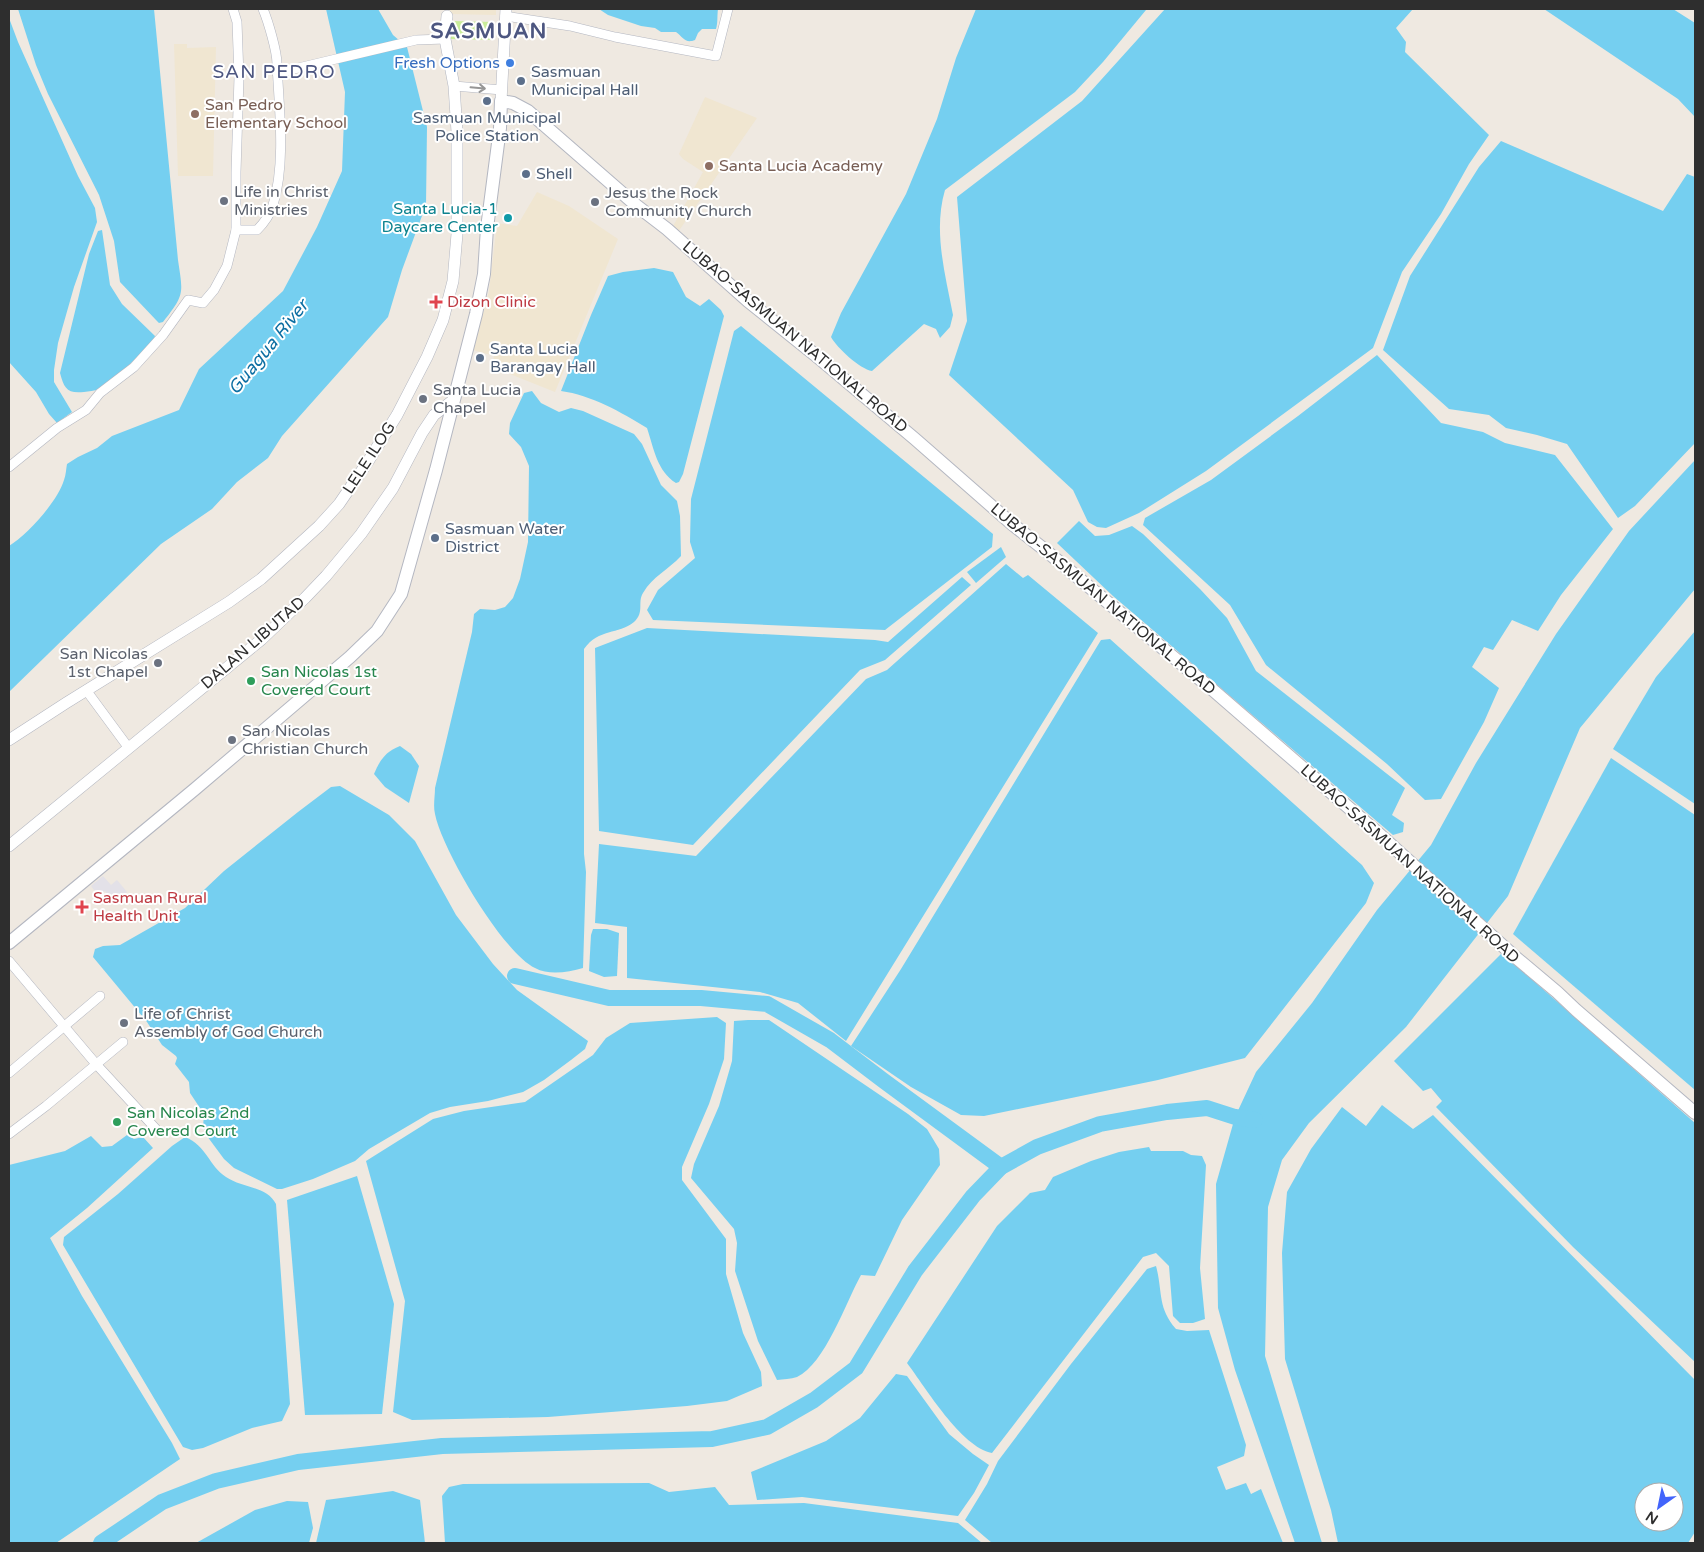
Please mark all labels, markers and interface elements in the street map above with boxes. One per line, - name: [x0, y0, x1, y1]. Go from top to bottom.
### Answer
- district label: SASMUAN: [431, 19, 547, 44]
- place label: Fresh Options: [394, 53, 500, 73]
- marker: Fresh Options: [504, 57, 516, 69]
- district label: SAN PEDRO: [212, 61, 336, 83]
- place label: Sasmuan Municipal Hall: [531, 62, 639, 100]
- marker: Sasmuan Municipal Hall: [515, 75, 527, 87]
- one-way arrow: [470, 83, 486, 93]
- place label: San Pedro Elementary School: [205, 95, 347, 133]
- marker: Sasmuan Municipal Police Station: [481, 95, 493, 107]
- marker: San Pedro Elementary School: [189, 108, 201, 120]
- place label: Sasmuan Municipal Police Station: [413, 108, 561, 146]
- place label: Santa Lucia Academy: [719, 156, 883, 176]
- marker: Santa Lucia Academy: [703, 160, 715, 172]
- place label: Shell: [536, 164, 573, 184]
- marker: Shell: [520, 168, 532, 180]
- place label: Life in Christ Ministries: [234, 182, 329, 220]
- place label: Jesus the Rock Community Church: [605, 183, 752, 221]
- marker: Life in Christ Ministries: [218, 195, 230, 207]
- marker: Jesus the Rock Community Church: [589, 196, 601, 208]
- place label: Santa Lucia-1 Daycare Center: [382, 199, 499, 237]
- marker: Santa Lucia-1 Daycare Center: [502, 212, 514, 224]
- street label: LUBAO-SASMUAN NATIONAL ROAD: [678, 237, 912, 437]
- place label: Dizon Clinic: [447, 292, 536, 312]
- water label: Guagua River: [223, 294, 314, 399]
- marker: Dizon Clinic: [429, 295, 443, 309]
- place label: Santa Lucia Barangay Hall: [490, 339, 596, 377]
- marker: Santa Lucia Barangay Hall: [474, 352, 486, 364]
- place label: Santa Lucia Chapel: [433, 380, 521, 418]
- marker: Santa Lucia Chapel: [417, 393, 429, 405]
- street label: LELE ILOG: [338, 418, 400, 498]
- street label: LUBAO-SASMUAN NATIONAL ROAD: [986, 499, 1220, 699]
- place label: Sasmuan Water District: [445, 519, 565, 557]
- marker: Sasmuan Water District: [429, 532, 441, 544]
- street label: DALAN LIBUTAD: [197, 592, 309, 694]
- place label: San Nicolas 1st Chapel: [60, 644, 148, 682]
- marker: San Nicolas 1st Chapel: [152, 657, 164, 669]
- place label: San Nicolas 1st Covered Court: [261, 662, 377, 700]
- marker: San Nicolas 1st Covered Court: [245, 675, 257, 687]
- place label: San Nicolas Christian Church: [242, 721, 368, 759]
- marker: San Nicolas Christian Church: [226, 734, 238, 746]
- street label: LUBAO-SASMUAN NATIONAL ROAD: [1296, 760, 1524, 968]
- place label: Sasmuan Rural Health Unit: [93, 888, 207, 926]
- marker: Sasmuan Rural Health Unit: [75, 900, 89, 914]
- place label: Life of Christ Assembly of God Church: [134, 1004, 323, 1042]
- marker: Life of Christ Assembly of God Church: [118, 1017, 130, 1029]
- place label: San Nicolas 2nd Covered Court: [127, 1103, 249, 1141]
- marker: San Nicolas 2nd Covered Court: [111, 1116, 123, 1128]
- north arrow: [1634, 1482, 1684, 1532]
- text: N: [1643, 1507, 1662, 1528]

